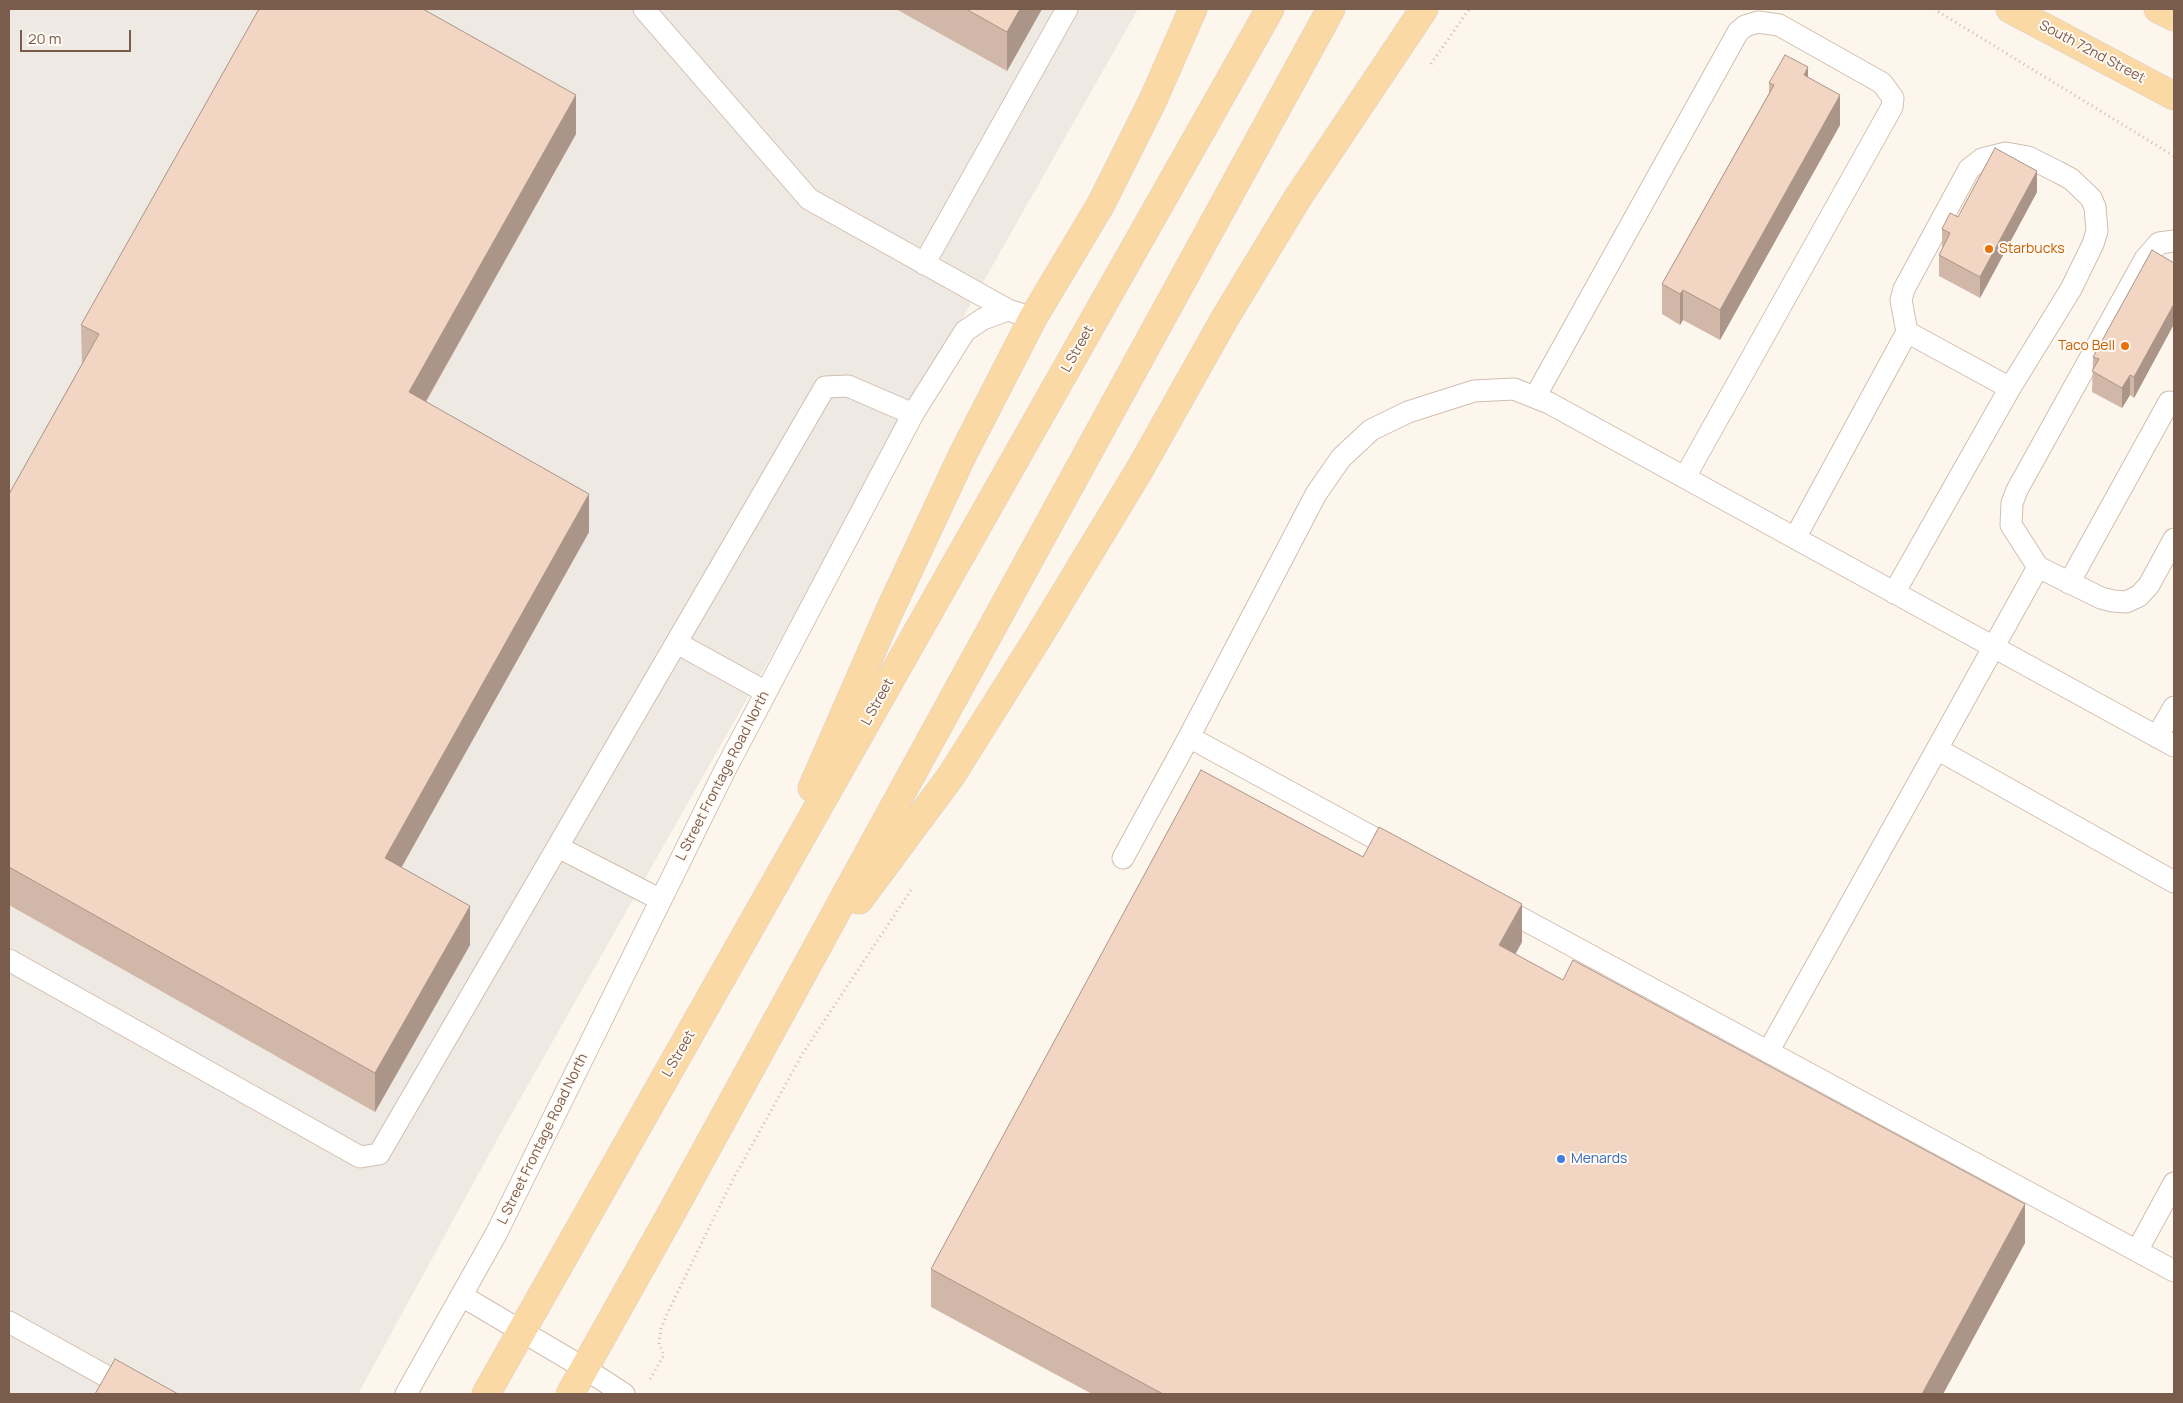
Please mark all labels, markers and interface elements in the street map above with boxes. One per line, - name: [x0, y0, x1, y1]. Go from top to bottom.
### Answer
- street label: South 72nd Street: [2036, 17, 2148, 87]
- scale bar: [22, 20, 134, 52]
- text: 20 m: [28, 28, 61, 49]
- place label: Starbucks: [1999, 241, 2065, 257]
- marker: Starbucks: [1983, 243, 1995, 255]
- street label: L Street: [1058, 323, 1098, 375]
- place label: Taco Bell: [2058, 338, 2115, 354]
- marker: Taco Bell: [2119, 340, 2131, 352]
- street label: L Street: [858, 676, 898, 728]
- street label: L Street Frontage Road North: [673, 688, 773, 864]
- street label: L Street: [659, 1028, 699, 1080]
- street label: L Street Frontage Road North: [494, 1051, 592, 1227]
- place label: Menards: [1571, 1151, 1627, 1167]
- marker: Menards: [1555, 1153, 1567, 1165]

